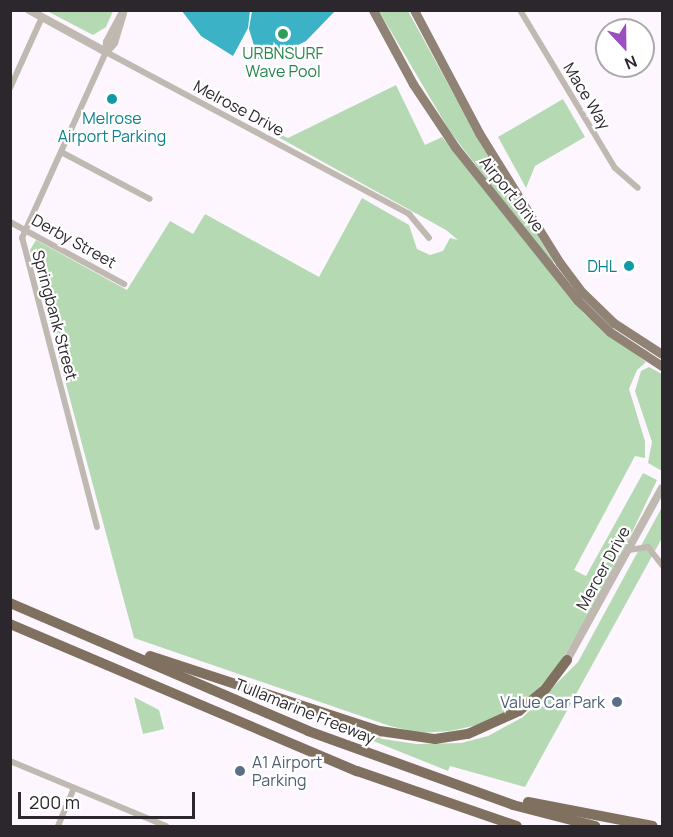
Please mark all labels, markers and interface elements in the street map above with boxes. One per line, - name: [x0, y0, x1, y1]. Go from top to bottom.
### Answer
- north arrow: [595, 18, 655, 78]
- marker: URBNSURF Wave Pool: [276, 27, 290, 41]
- place label: URBNSURF Wave Pool: [242, 43, 324, 81]
- text: N: [622, 50, 640, 75]
- street label: Mace Way: [560, 59, 614, 133]
- street label: Melrose Drive: [190, 76, 288, 140]
- marker: Melrose Airport Parking: [105, 92, 119, 106]
- place label: Melrose Airport Parking: [58, 108, 166, 146]
- street label: Airport Drive: [476, 152, 548, 236]
- street label: Derby Street: [28, 210, 120, 272]
- street label: Springbank Street: [28, 248, 82, 382]
- place label: DHL: [587, 256, 617, 276]
- marker: DHL: [622, 259, 636, 273]
- street label: Mercer Drive: [572, 523, 634, 613]
- street label: Tullamarine Freeway: [232, 674, 378, 748]
- place label: Value Car Park: [500, 692, 605, 712]
- marker: Value Car Park: [610, 695, 624, 709]
- place label: A1 Airport Parking: [252, 752, 322, 790]
- marker: A1 Airport Parking: [233, 764, 247, 778]
- scale bar: [21, 780, 198, 818]
- text: 200 m: [29, 790, 80, 814]

